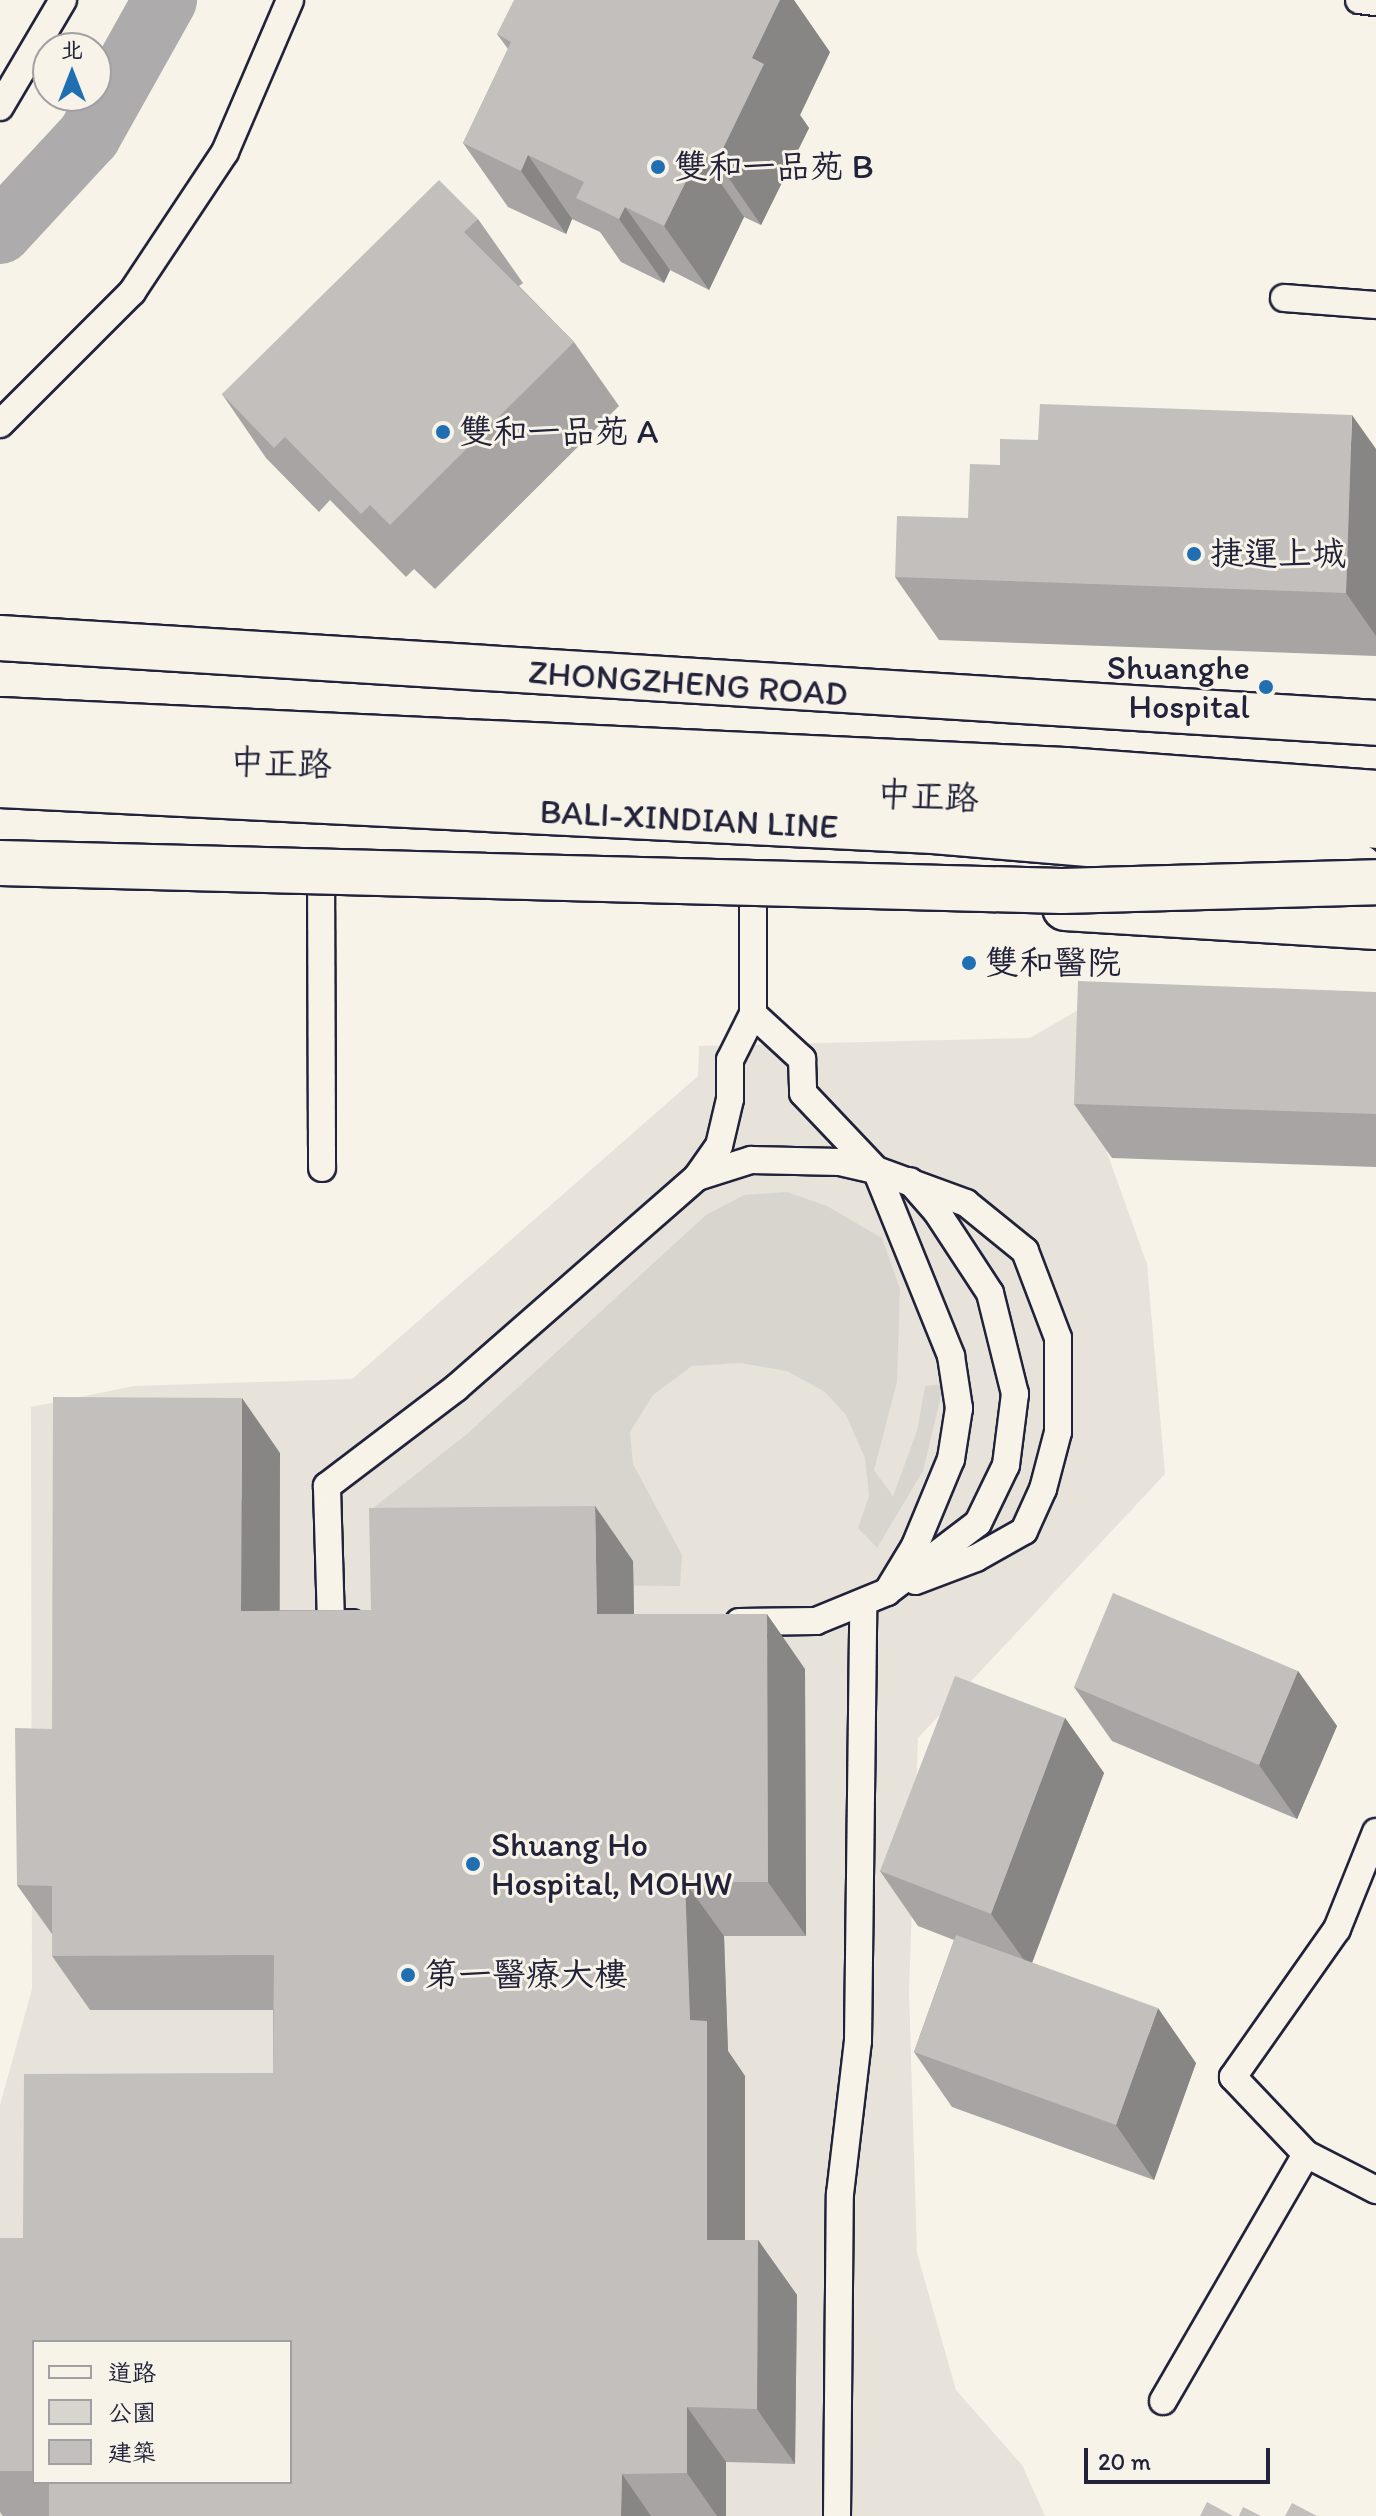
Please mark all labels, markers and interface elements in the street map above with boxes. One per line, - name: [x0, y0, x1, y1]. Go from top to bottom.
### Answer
- north arrow: [32, 32, 112, 112]
- text: 北: [61, 36, 83, 63]
- place label: 雙和一品苑 B: [674, 147, 874, 187]
- marker: 雙和一品苑 B: [649, 158, 667, 176]
- place label: 雙和一品苑 A: [459, 412, 658, 452]
- marker: 雙和一品苑 A: [434, 423, 452, 441]
- place label: 捷運上城: [1210, 534, 1346, 574]
- marker: 捷運上城: [1185, 545, 1203, 563]
- place label: Shuanghe Hospital: [1107, 647, 1250, 726]
- street label: ZHONGZHENG ROAD: [528, 652, 848, 714]
- marker: Shuanghe Hospital: [1257, 678, 1275, 696]
- street label: 中正路: [229, 741, 333, 785]
- street label: 中正路: [876, 773, 980, 819]
- street label: BALI-XINDIAN LINE: [539, 791, 839, 847]
- place label: 雙和醫院: [985, 943, 1121, 983]
- marker: 雙和醫院: [960, 954, 978, 972]
- place label: Shuang Ho Hospital, MOHW: [491, 1824, 732, 1904]
- marker: Shuang Ho Hospital, MOHW: [462, 1853, 484, 1875]
- place label: 第一醫療大樓: [424, 1955, 628, 1995]
- marker: 第一醫療大樓: [399, 1966, 417, 1984]
- legend: [32, 2340, 292, 2484]
- text: 道路: [108, 2358, 156, 2387]
- text: 公園: [108, 2398, 156, 2427]
- scale bar: [1088, 2432, 1274, 2482]
- text: 建築: [108, 2438, 156, 2467]
- text: 20 m: [1098, 2447, 1151, 2476]

